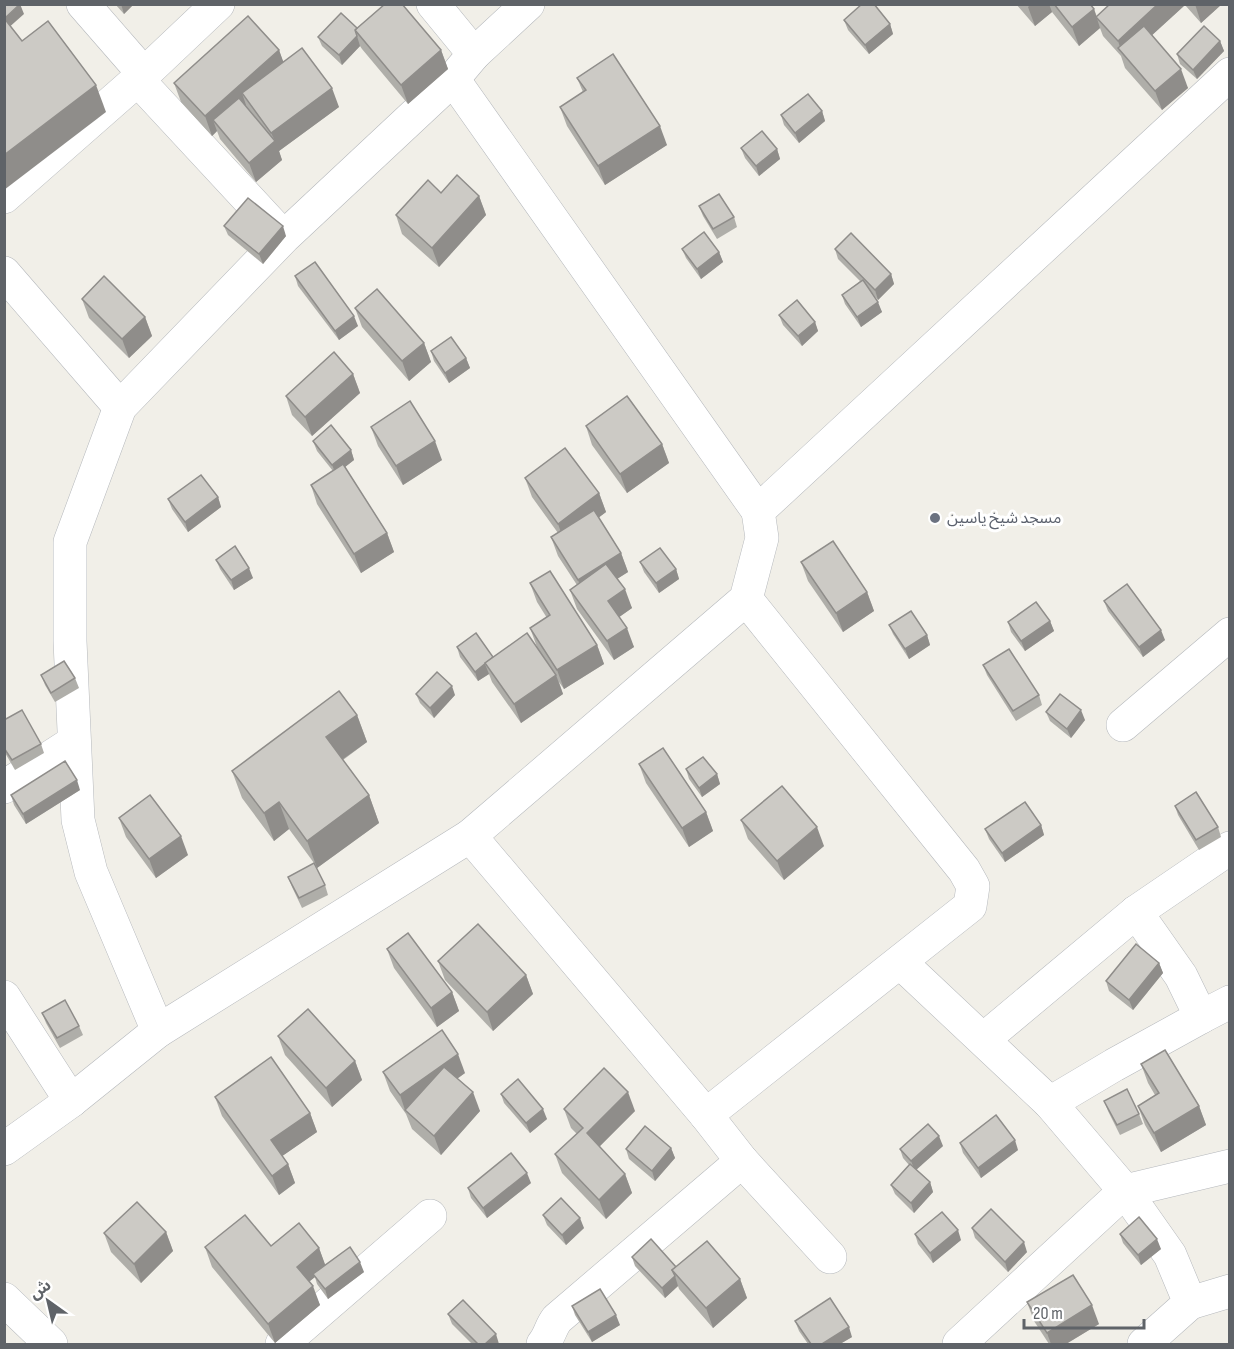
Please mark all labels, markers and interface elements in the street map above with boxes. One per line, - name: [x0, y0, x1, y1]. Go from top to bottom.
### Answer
- place label: مسجد شيخ ياسين: [947, 509, 1061, 530]
- marker: مسجد شيخ ياسين: [928, 511, 942, 525]
- north arrow: [18, 1271, 78, 1331]
- text: ش: [26, 1276, 55, 1304]
- scale bar: [1024, 1292, 1144, 1330]
- text: 20 m: [1033, 1303, 1063, 1324]

